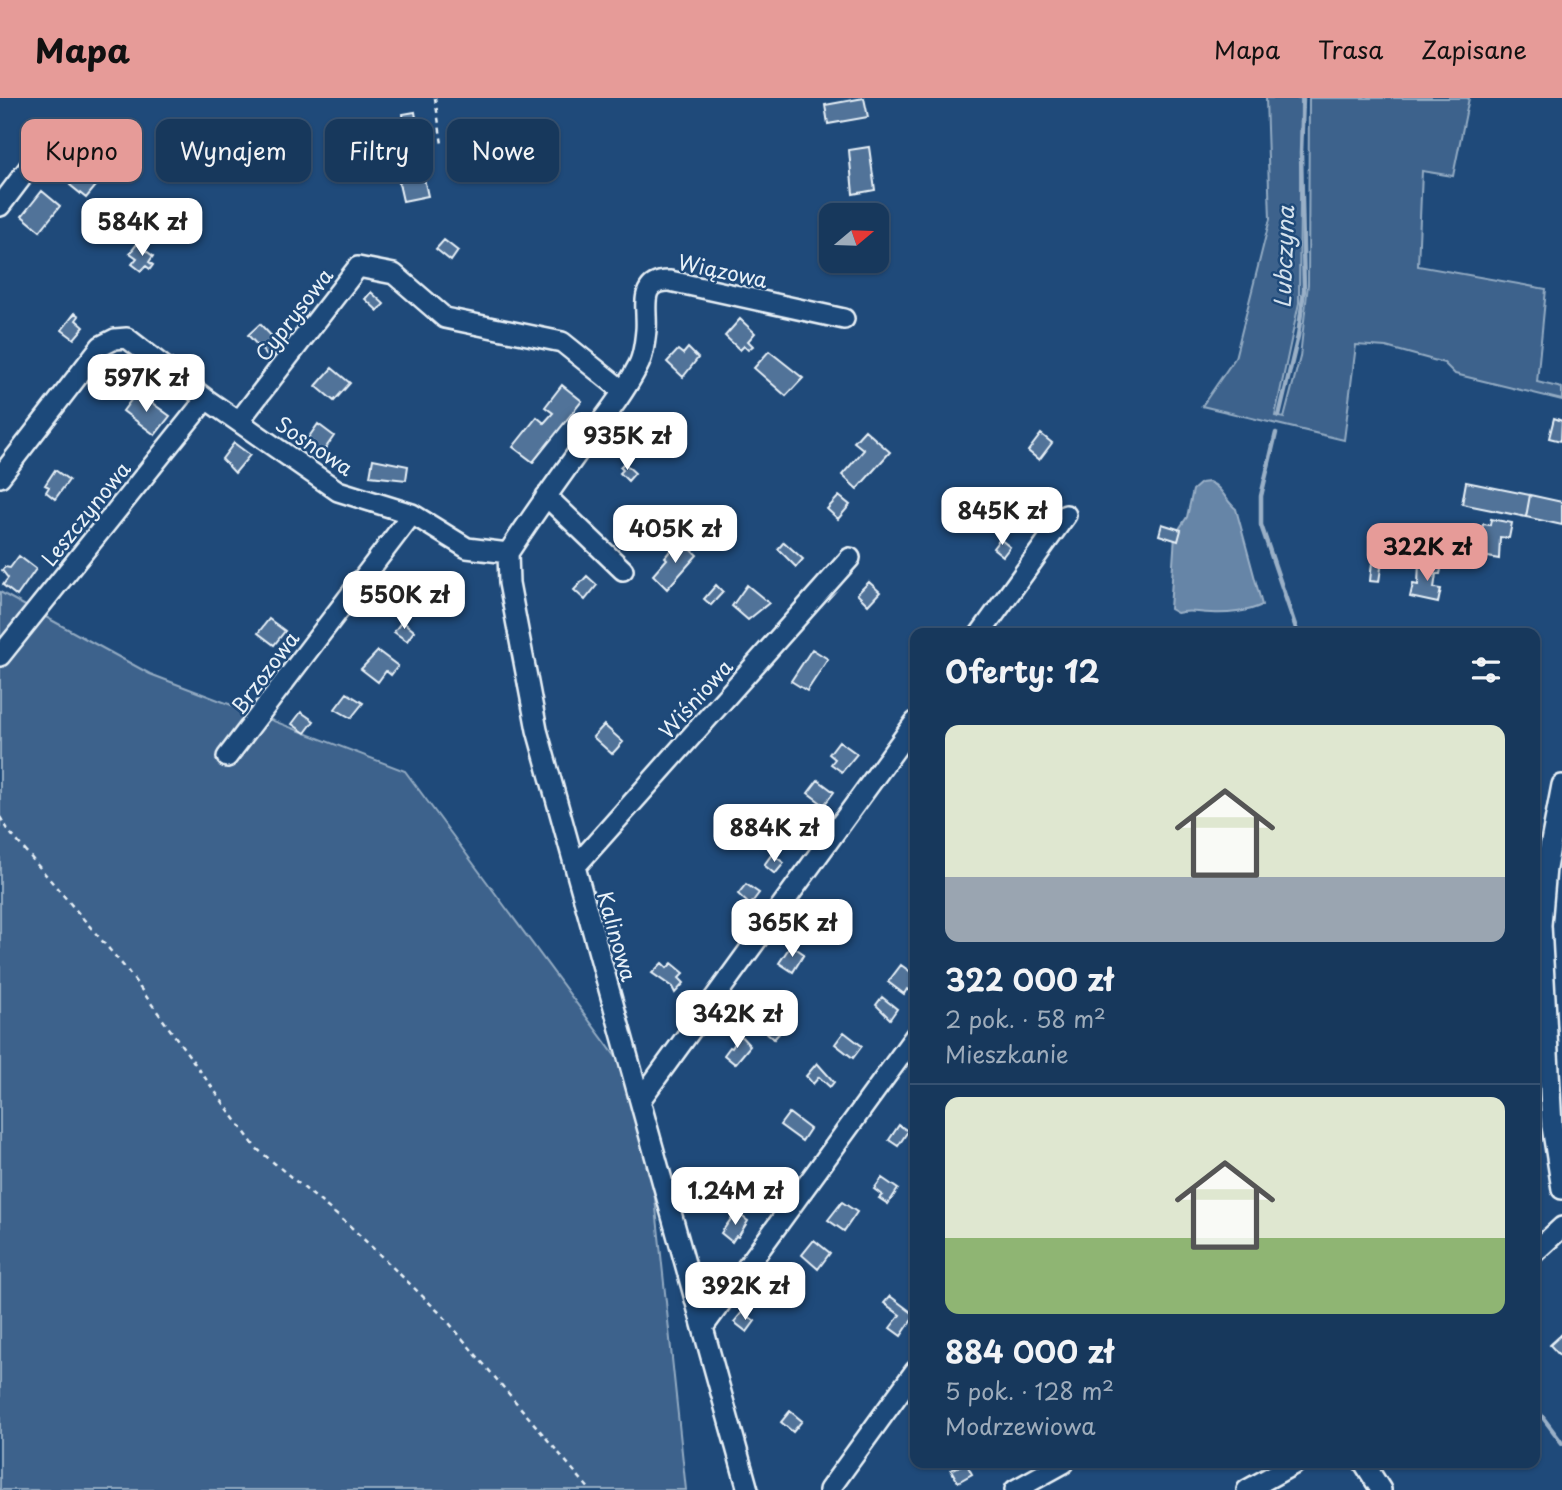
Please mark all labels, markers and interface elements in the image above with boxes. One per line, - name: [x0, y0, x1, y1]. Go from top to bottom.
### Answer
- text: Mapa: [35, 24, 130, 74]
- text: Mapa: [1214, 31, 1280, 67]
- text: Trasa: [1318, 31, 1383, 67]
- text: Zapisane: [1421, 31, 1527, 67]
- chip: Kupno: [21, 119, 142, 182]
- chip: Wynajem: [156, 119, 311, 182]
- chip: Filtry: [325, 119, 433, 182]
- chip: Nowe: [447, 119, 559, 182]
- pin: 584K zł: [77, 198, 207, 258]
- text: 584K zł: [97, 203, 187, 238]
- north arrow: [819, 203, 889, 273]
- map controls: [819, 203, 889, 273]
- water label: Lubczyna: [1264, 205, 1302, 309]
- street label: Wiązowa: [675, 245, 771, 295]
- street label: Cyprysowa: [246, 260, 340, 368]
- pin: 597K zł: [81, 354, 211, 414]
- text: 597K zł: [104, 359, 188, 394]
- street label: Sosnowa: [270, 407, 360, 483]
- pin: 935K zł: [562, 412, 692, 472]
- text: 935K zł: [583, 417, 671, 452]
- street label: Leszczynowa: [33, 454, 137, 572]
- pin: 845K zł: [937, 488, 1067, 547]
- text: 845K zł: [957, 492, 1047, 527]
- pin: 405K zł: [610, 505, 740, 565]
- text: 405K zł: [629, 510, 721, 545]
- pin: 322K zł: [1362, 524, 1492, 583]
- text: 322K zł: [1383, 528, 1471, 563]
- pin: 550K zł: [339, 572, 469, 631]
- text: 550K zł: [359, 576, 449, 611]
- street label: Brzozowa: [222, 623, 306, 721]
- text: Oferty: 12: [945, 648, 1099, 693]
- street label: Wiśniowa: [651, 651, 739, 745]
- icon: filters: [1467, 651, 1505, 689]
- icon: home: [1162, 770, 1288, 896]
- pin: 884K zł: [709, 804, 839, 864]
- text: 884K zł: [729, 809, 819, 844]
- street label: Kalinowa: [590, 887, 646, 985]
- pin: 365K zł: [727, 900, 857, 959]
- text: 365K zł: [748, 904, 837, 939]
- text: 322 000 zł: [945, 956, 1113, 1001]
- pin: 342K zł: [672, 990, 802, 1050]
- text: 342K zł: [692, 995, 782, 1030]
- text: 2 pok. · 58 m²: [945, 1001, 1106, 1036]
- text: Mieszkanie: [945, 1036, 1069, 1071]
- icon: home: [1162, 1142, 1288, 1268]
- pin: 1.24M zł: [663, 1168, 807, 1227]
- text: 1.24M zł: [687, 1172, 783, 1207]
- pin: 392K zł: [680, 1262, 810, 1322]
- text: 392K zł: [701, 1267, 789, 1302]
- text: 884 000 zł: [945, 1328, 1113, 1373]
- text: 5 pok. · 128 m²: [945, 1373, 1114, 1408]
- text: Modrzewiowa: [945, 1408, 1096, 1443]

